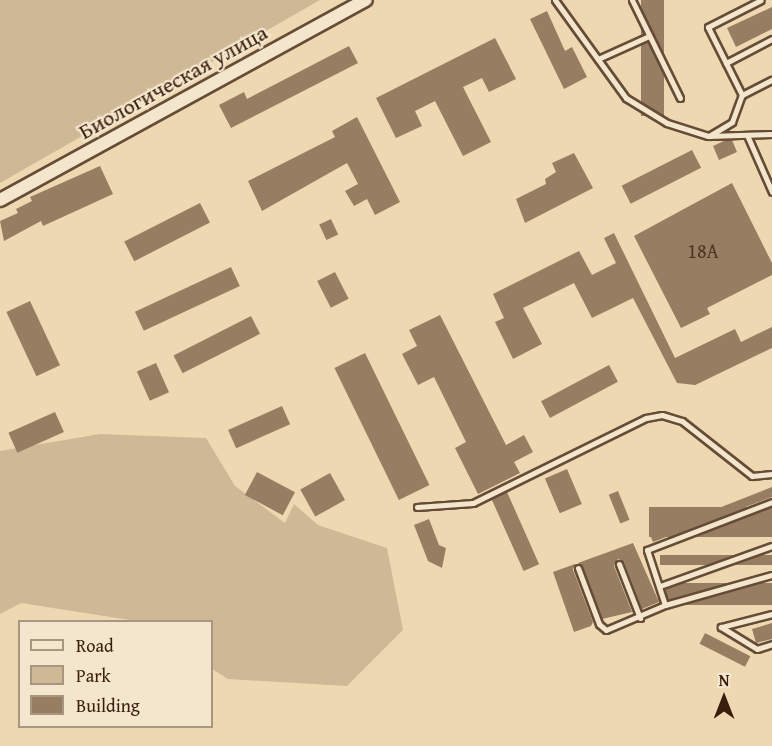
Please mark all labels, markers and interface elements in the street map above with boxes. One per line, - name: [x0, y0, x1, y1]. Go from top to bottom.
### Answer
- street label: Биологическая улица: [74, 19, 272, 145]
- house number: 18А: [687, 238, 719, 262]
- legend: [18, 620, 213, 728]
- text: Road: [76, 632, 114, 659]
- text: Park: [76, 662, 111, 689]
- north arrow: [694, 668, 754, 728]
- text: N: [719, 668, 729, 692]
- text: Building: [76, 692, 140, 719]

